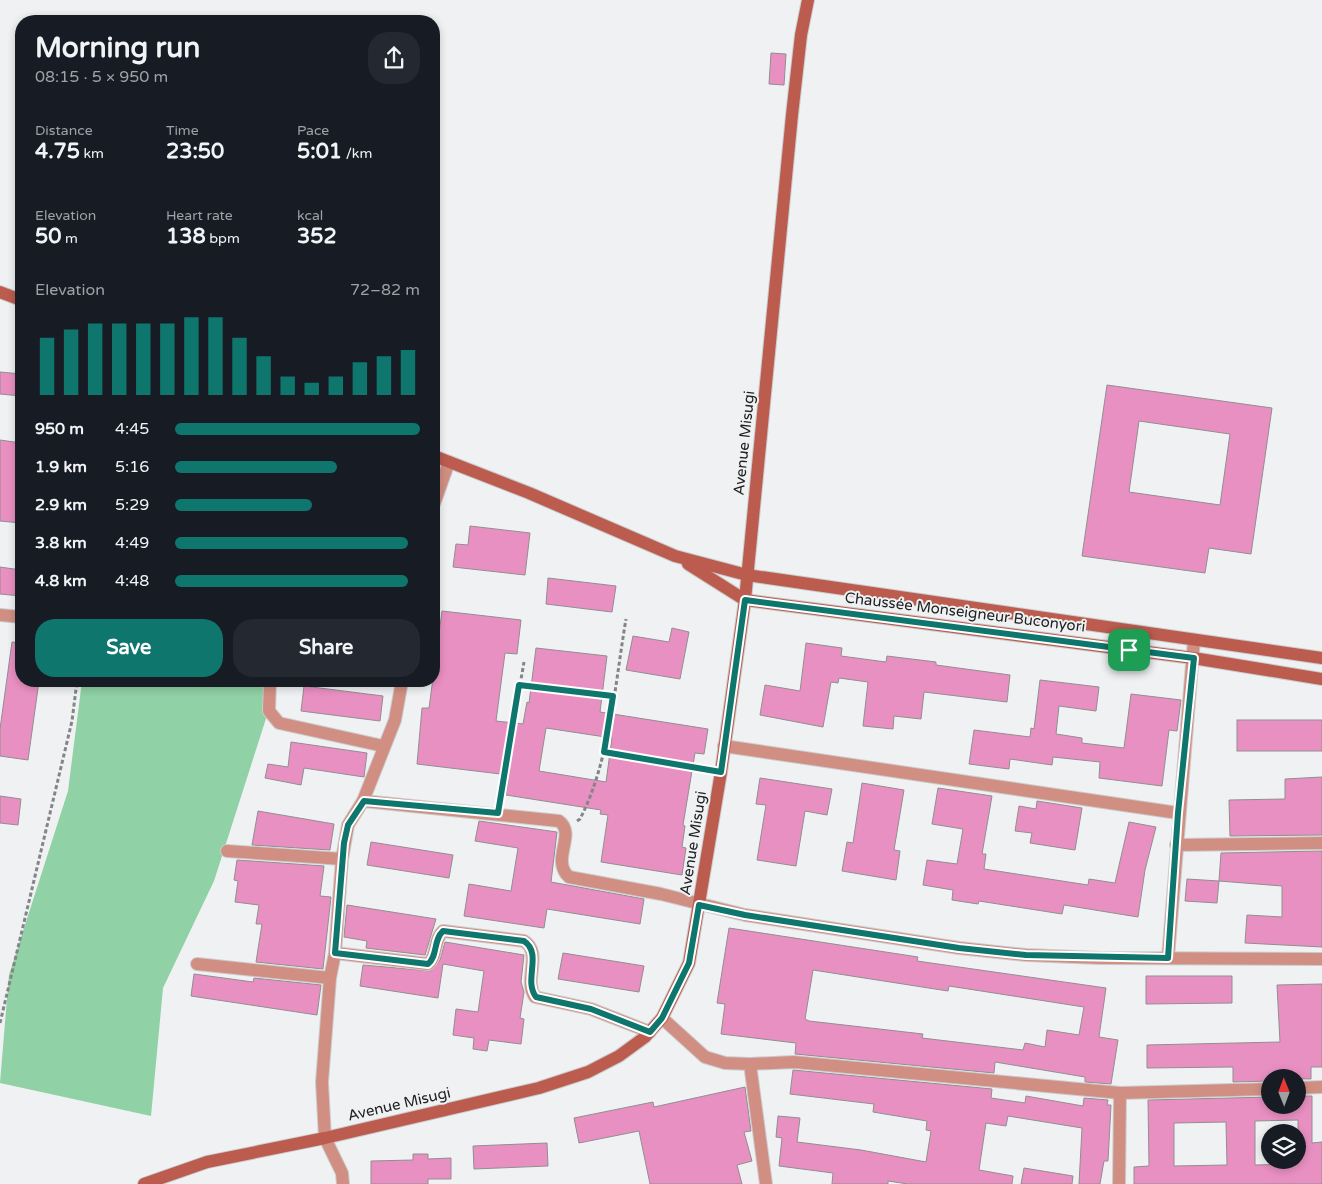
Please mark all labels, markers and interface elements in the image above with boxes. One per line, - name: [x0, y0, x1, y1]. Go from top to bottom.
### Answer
- text: Morning run: [35, 31, 200, 65]
- button: share: [368, 32, 420, 84]
- text: 08:15 · 5 × 950 m: [35, 67, 168, 87]
- text: Distance: [35, 122, 93, 139]
- text: Time: [166, 122, 199, 139]
- text: Pace: [297, 122, 329, 139]
- text: 4.75: [35, 139, 80, 164]
- text: 23:50: [166, 139, 224, 164]
- text: 5:01: [297, 139, 342, 164]
- text: km: [80, 145, 104, 162]
- text: /km: [342, 145, 372, 162]
- text: Elevation: [35, 207, 96, 224]
- text: Heart rate: [166, 207, 233, 224]
- text: kcal: [297, 207, 323, 224]
- text: 50: [35, 224, 61, 249]
- text: 138: [166, 224, 206, 249]
- text: 352: [297, 224, 337, 249]
- text: m: [61, 230, 78, 247]
- text: bpm: [206, 230, 240, 247]
- text: Elevation: [35, 280, 105, 300]
- text: 72–82 m: [350, 280, 420, 300]
- street label: Avenue Misugi: [730, 390, 758, 496]
- text: 950 m: [35, 419, 84, 439]
- text: 4:45: [115, 419, 149, 439]
- text: 1.9 km: [35, 457, 87, 477]
- text: 5:16: [115, 457, 149, 477]
- text: 2.9 km: [35, 495, 87, 515]
- text: 5:29: [115, 495, 149, 515]
- text: 3.8 km: [35, 533, 87, 553]
- text: 4:49: [115, 533, 149, 553]
- text: 4.8 km: [35, 571, 87, 591]
- text: 4:48: [115, 571, 149, 591]
- street label: Chaussée Monseigneur Buconyori: [844, 588, 1086, 636]
- button: Save: [35, 619, 223, 677]
- button: Share: [233, 619, 420, 677]
- pin: [1108, 629, 1150, 671]
- icon: arrive: [1115, 636, 1143, 664]
- street label: Avenue Misugi: [676, 790, 710, 896]
- north arrow: [1261, 1069, 1306, 1114]
- map controls: [1261, 1069, 1306, 1169]
- street label: Avenue Misugi: [346, 1083, 452, 1125]
- button: layers: [1261, 1124, 1306, 1169]

